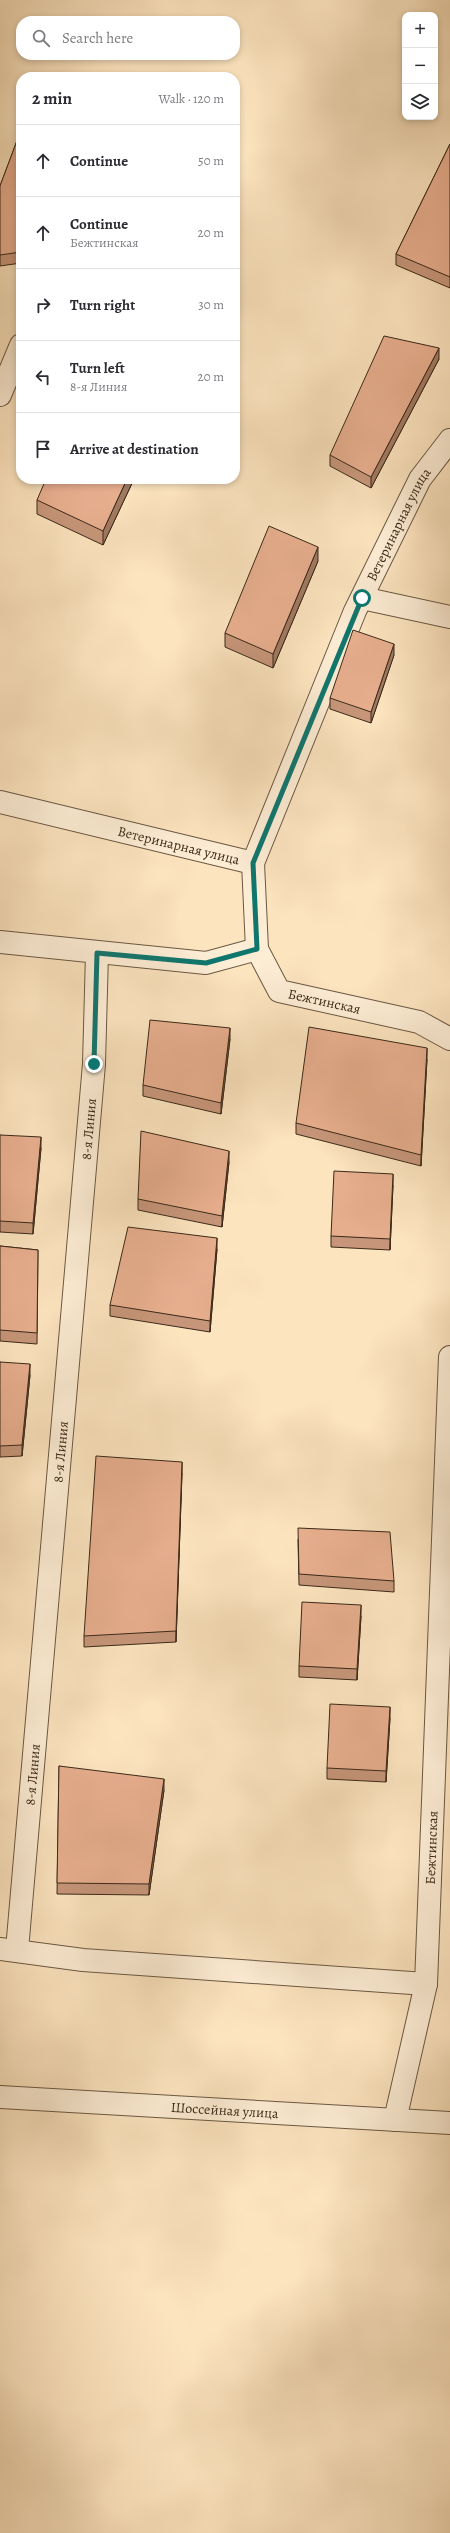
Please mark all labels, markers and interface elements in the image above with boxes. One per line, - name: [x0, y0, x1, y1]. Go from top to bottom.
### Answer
- map controls: [402, 12, 438, 120]
- button: +: [402, 12, 438, 48]
- search box: [16, 16, 240, 60]
- icon: search: [30, 27, 52, 49]
- text: Search here: [62, 28, 133, 48]
- button: −: [402, 48, 438, 84]
- button: layers: [402, 84, 438, 120]
- text: 2 min: [32, 87, 72, 110]
- text: Walk · 120 m: [159, 90, 224, 107]
- icon: ahead: [32, 150, 54, 172]
- text: Continue: [70, 151, 128, 171]
- text: 50 m: [198, 152, 224, 169]
- text: Continue: [70, 214, 128, 234]
- icon: ahead: [32, 222, 54, 244]
- text: 20 m: [198, 224, 224, 241]
- text: Бежтинская: [70, 234, 139, 251]
- icon: right: [32, 294, 54, 316]
- text: Turn right: [70, 295, 135, 315]
- text: 30 m: [198, 296, 224, 313]
- text: Turn left: [70, 358, 125, 378]
- icon: left: [32, 366, 54, 388]
- text: 20 m: [198, 368, 224, 385]
- text: 8-я Линия: [70, 378, 127, 395]
- icon: arrive: [32, 438, 54, 460]
- text: Arrive at destination: [70, 439, 199, 459]
- street label: Ветеринарная улица: [362, 463, 435, 584]
- route start: [353, 589, 371, 607]
- street label: Ветеринарная улица: [116, 821, 242, 869]
- street label: Бежтинская: [286, 984, 363, 1018]
- route end: [85, 1055, 103, 1073]
- street label: 8-я Линия: [76, 1097, 100, 1161]
- street label: 8-я Линия: [48, 1420, 72, 1483]
- street label: 8-я Линия: [20, 1743, 44, 1806]
- street label: Бежтинская: [420, 1810, 442, 1885]
- street label: Шоссейная улица: [170, 2097, 280, 2123]

